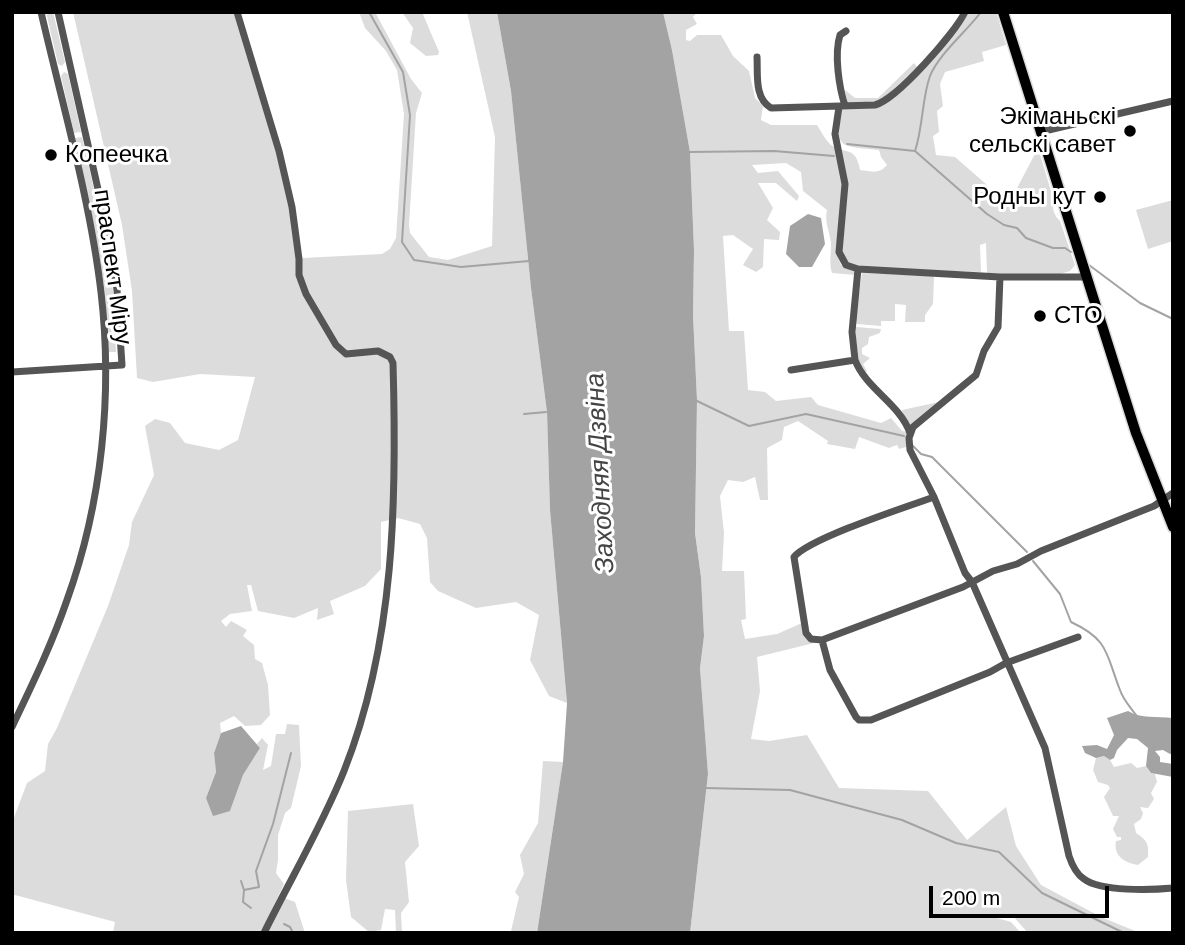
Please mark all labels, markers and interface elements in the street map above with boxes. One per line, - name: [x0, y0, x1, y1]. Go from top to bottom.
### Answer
- place label: Экіманьскі сельскі савет: [969, 103, 1116, 159]
- marker: Экіманьскі сельскі савет: [1122, 123, 1138, 139]
- place label: Копеечка: [65, 141, 168, 169]
- marker: Копеечка: [43, 147, 59, 163]
- place label: Родны кут: [973, 183, 1086, 211]
- street label: праспект Міру: [87, 187, 137, 347]
- marker: Родны кут: [1092, 189, 1108, 205]
- place label: СТО: [1054, 302, 1103, 330]
- marker: СТО: [1032, 308, 1048, 324]
- water label: Заходняя Дзвіна: [580, 372, 622, 574]
- scale bar: [933, 872, 1113, 916]
- text: 200 m: [942, 886, 1000, 909]

